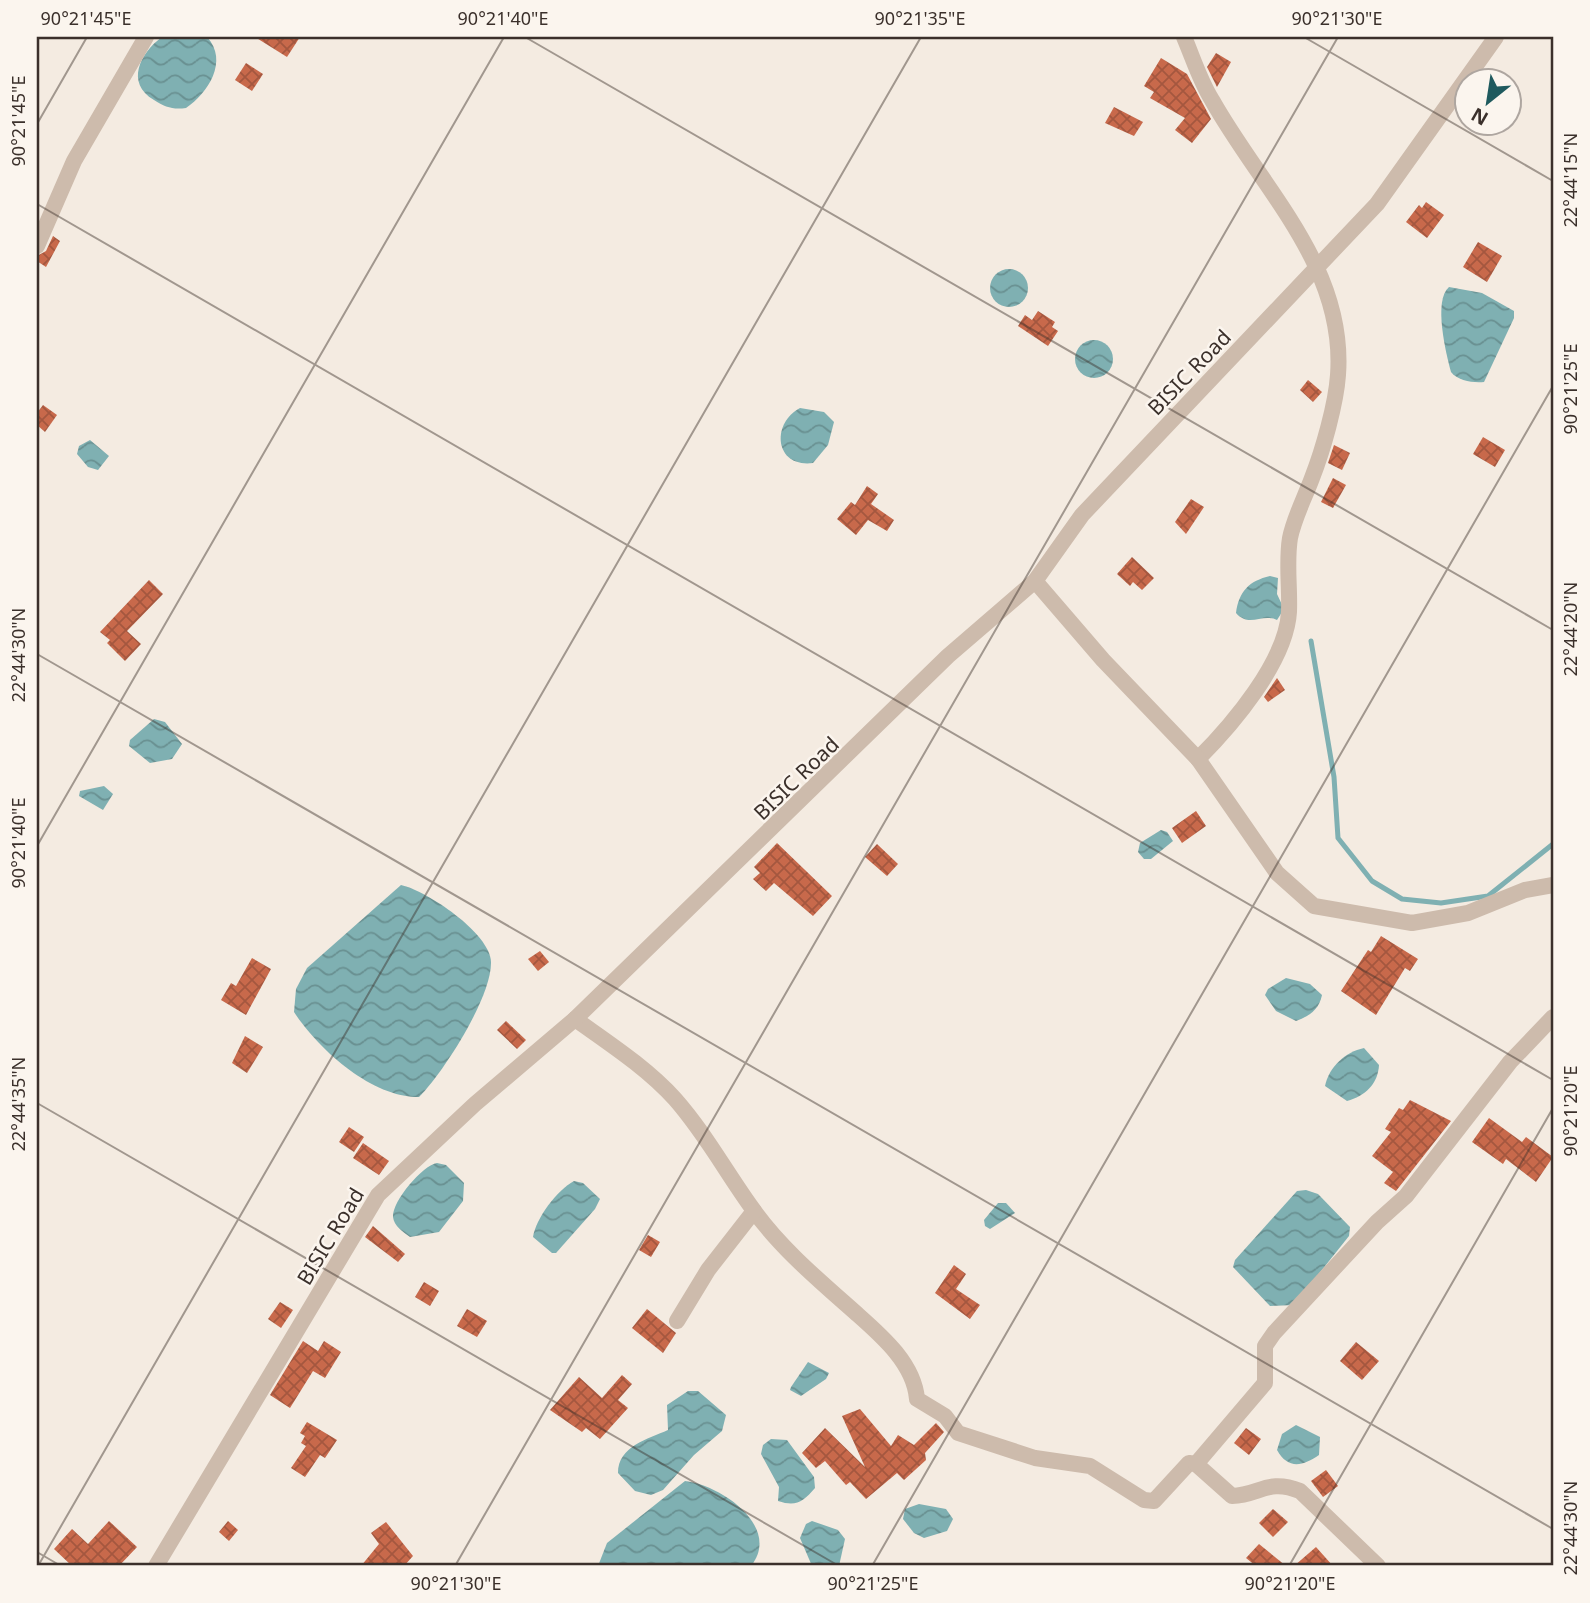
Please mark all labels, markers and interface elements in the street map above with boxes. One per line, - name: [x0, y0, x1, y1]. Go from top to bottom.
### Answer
- text: 90°21'45"E: [41, 6, 131, 30]
- text: 90°21'40"E: [458, 6, 548, 30]
- text: 90°21'35"E: [875, 6, 965, 30]
- text: 90°21'30"E: [1292, 6, 1382, 30]
- north arrow: [1454, 66, 1524, 136]
- text: 90°21'45"E: [6, 76, 30, 166]
- text: N: [1466, 102, 1493, 132]
- text: 22°44'15"N: [1558, 133, 1582, 227]
- street label: BISIC Road: [1141, 323, 1237, 421]
- text: 90°21'25"E: [1558, 344, 1582, 434]
- text: 22°44'20"N: [1558, 582, 1582, 676]
- text: 22°44'30"N: [6, 608, 30, 702]
- street label: BISIC Road: [747, 730, 845, 826]
- text: 90°21'40"E: [6, 798, 30, 888]
- text: 22°44'35"N: [6, 1057, 30, 1151]
- text: 90°21'20"E: [1558, 1066, 1582, 1156]
- street label: BISIC Road: [290, 1182, 370, 1290]
- text: 22°44'30"N: [1558, 1481, 1582, 1575]
- text: 90°21'30"E: [411, 1571, 501, 1595]
- text: 90°21'25"E: [828, 1571, 918, 1595]
- text: 90°21'20"E: [1245, 1571, 1335, 1595]

